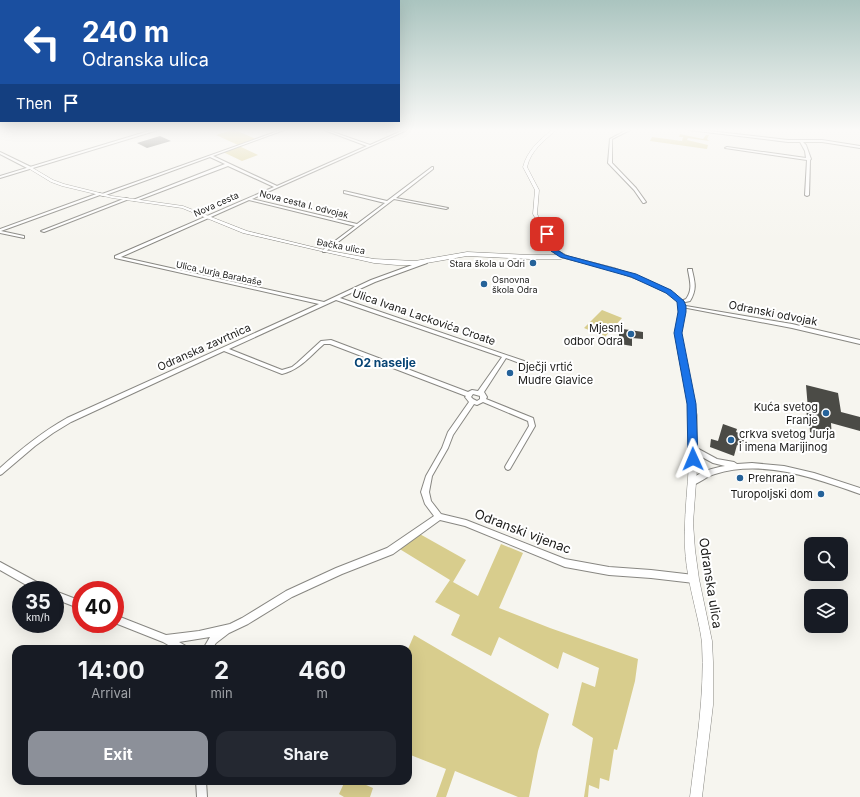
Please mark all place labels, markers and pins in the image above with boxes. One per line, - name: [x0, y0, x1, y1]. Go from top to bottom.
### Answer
- pin: [530, 217, 564, 251]
- place label: Stara škola u Odri: [450, 258, 525, 269]
- marker: Stara škola u Odri: [528, 258, 538, 268]
- place label: Osnovna škola Odra: [492, 274, 537, 295]
- marker: Osnovna škola Odra: [479, 279, 489, 289]
- place label: Mjesni odbor Odra: [564, 321, 623, 348]
- marker: Mjesni odbor Odra: [626, 329, 636, 339]
- place label: Dječji vrtić Mudre Glavice: [518, 360, 593, 387]
- marker: Dječji vrtić Mudre Glavice: [505, 368, 515, 378]
- place label: Kuća svetog Franje: [754, 400, 818, 427]
- marker: Kuća svetog Franje: [821, 408, 831, 418]
- place label: crkva svetog Jurja i imena Marijinog: [739, 427, 835, 454]
- marker: crkva svetog Jurja i imena Marijinog: [726, 435, 736, 445]
- place label: Prehrana: [748, 471, 795, 485]
- marker: Prehrana: [735, 473, 745, 483]
- place label: Turopoljski dom: [730, 487, 813, 501]
- marker: Turopoljski dom: [816, 489, 826, 499]

